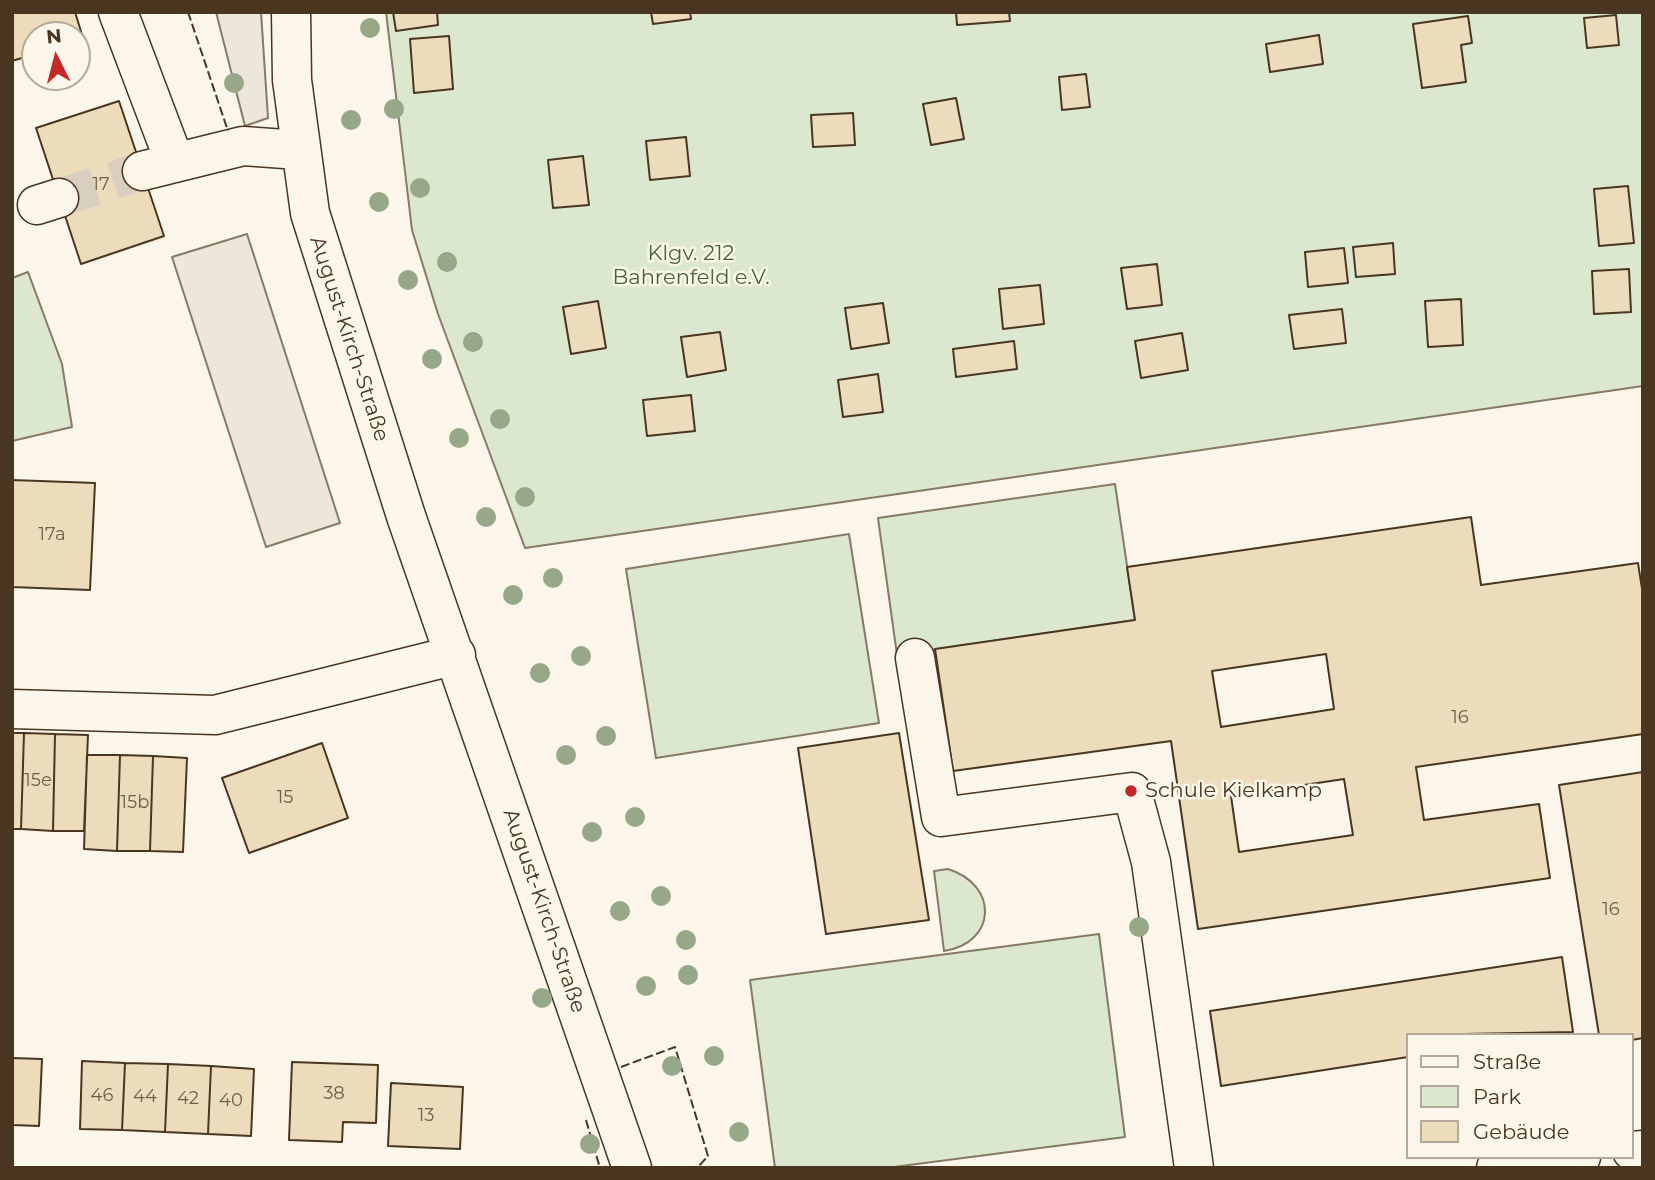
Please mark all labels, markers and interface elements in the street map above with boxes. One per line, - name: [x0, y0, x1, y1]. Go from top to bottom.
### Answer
- north arrow: [21, 21, 91, 91]
- text: N: [45, 24, 63, 49]
- house number: 17: [92, 174, 110, 196]
- street label: August-Kirch-Straße: [304, 233, 394, 445]
- park label: Klgv. 212 Bahrenfeld e.V.: [612, 241, 770, 291]
- house number: 17a: [38, 524, 66, 546]
- house number: 16: [1451, 707, 1469, 729]
- house number: 15e: [24, 770, 52, 792]
- place label: Schule Kielkamp: [1145, 778, 1322, 804]
- marker: Schule Kielkamp: [1123, 783, 1139, 799]
- house number: 15: [277, 787, 293, 809]
- house number: 15b: [121, 792, 149, 814]
- street label: August-Kirch-Straße: [497, 806, 591, 1016]
- house number: 16: [1602, 899, 1620, 921]
- legend: [1406, 1033, 1634, 1159]
- text: Straße: [1473, 1049, 1541, 1074]
- house number: 38: [323, 1083, 345, 1105]
- text: Park: [1473, 1084, 1521, 1109]
- house number: 46: [91, 1085, 113, 1107]
- house number: 44: [133, 1086, 157, 1108]
- house number: 42: [177, 1088, 199, 1110]
- house number: 40: [219, 1090, 243, 1112]
- house number: 13: [418, 1105, 434, 1127]
- text: Gebäude: [1473, 1119, 1570, 1144]

